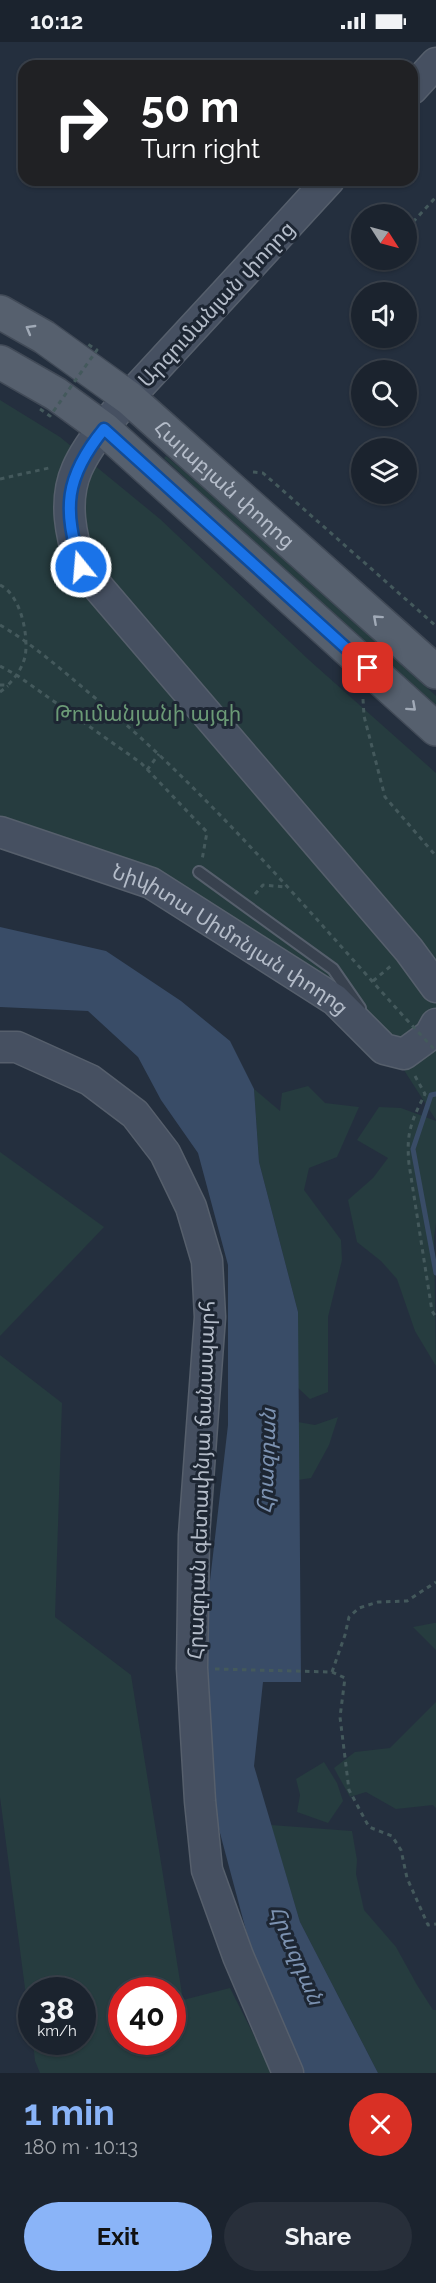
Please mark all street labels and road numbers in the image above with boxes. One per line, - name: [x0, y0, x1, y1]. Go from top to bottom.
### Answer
- street label: Արզումանյան փողոց: [133, 216, 299, 392]
- street label: Հալաբյան փողոց: [150, 415, 300, 553]
- street label: Նիկիտա Սիմոնյան փողոց: [109, 858, 354, 1019]
- street label: Հրազդան գետափնյա ճանապարհ: [182, 1300, 220, 1660]

